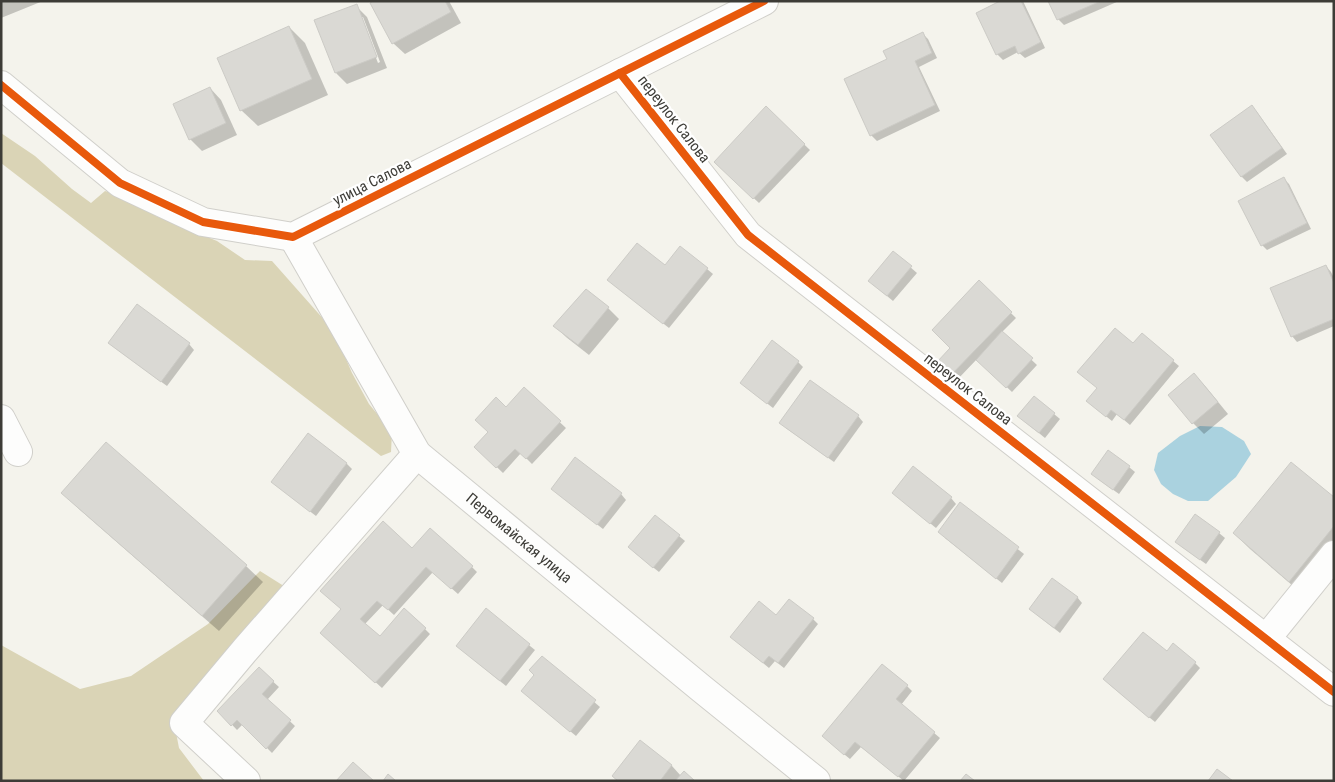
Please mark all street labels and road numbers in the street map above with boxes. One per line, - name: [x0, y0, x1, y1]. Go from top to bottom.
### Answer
- street label: переулок Салова: [634, 72, 714, 166]
- street label: улица Салова: [330, 155, 414, 209]
- street label: переулок Салова: [921, 349, 1015, 429]
- street label: Первомайская улица: [462, 489, 575, 587]

